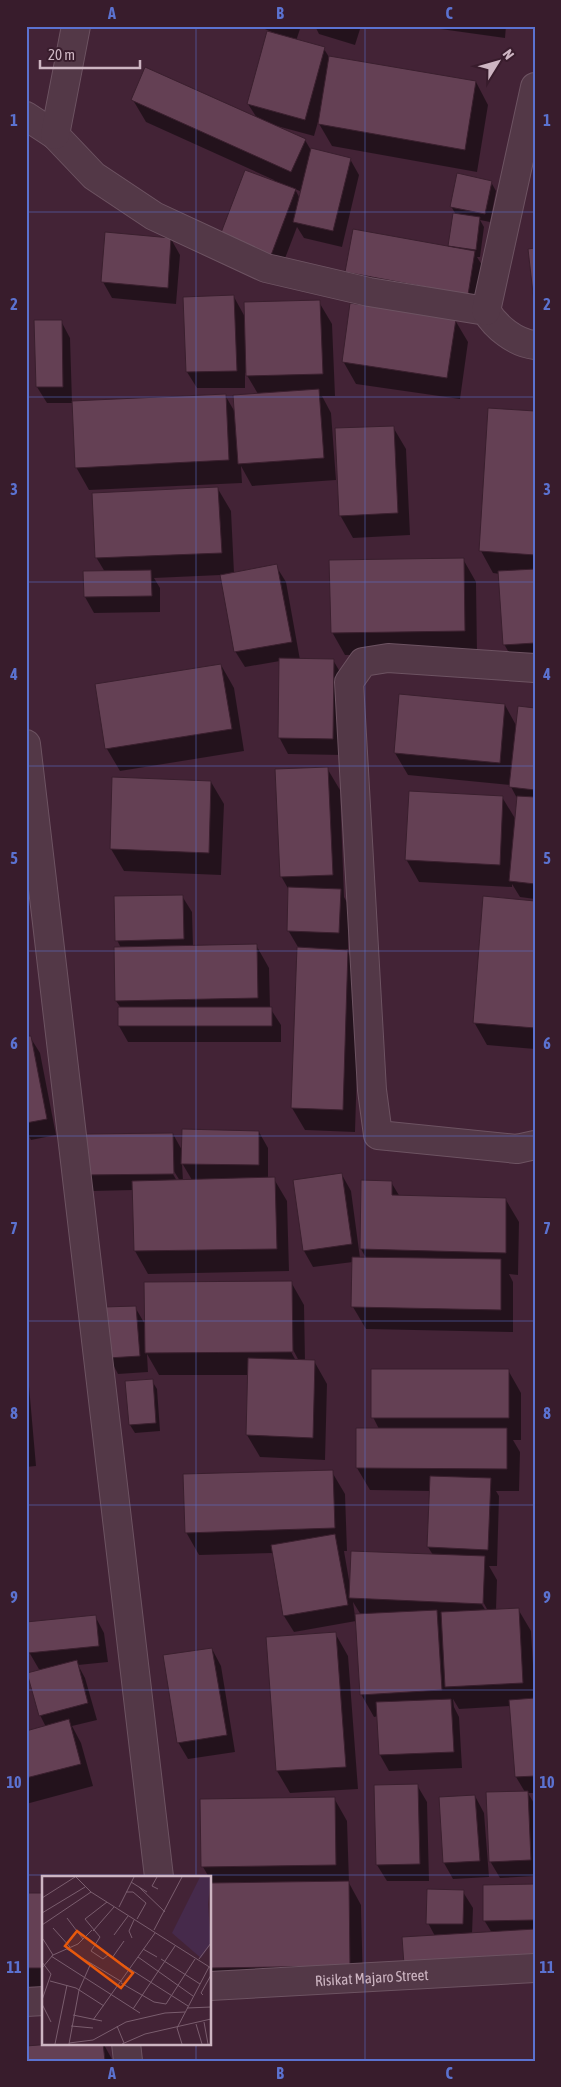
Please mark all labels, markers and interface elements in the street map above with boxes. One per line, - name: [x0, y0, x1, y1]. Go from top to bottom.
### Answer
- text: A: [107, 4, 116, 22]
- text: B: [276, 4, 284, 22]
- text: C: [445, 4, 453, 22]
- scale bar: [40, 38, 140, 70]
- north arrow: [474, 38, 524, 88]
- text: 20 m: [48, 46, 75, 63]
- text: N: [500, 46, 517, 62]
- text: 1: [10, 111, 18, 129]
- text: 1: [543, 111, 551, 129]
- text: 2: [10, 295, 18, 313]
- text: 2: [543, 295, 551, 313]
- text: 3: [10, 480, 18, 498]
- text: 3: [543, 480, 551, 498]
- text: 4: [9, 665, 18, 683]
- text: 4: [542, 665, 551, 683]
- text: 5: [10, 849, 18, 867]
- text: 5: [543, 849, 551, 867]
- text: 6: [10, 1034, 18, 1052]
- text: 6: [543, 1034, 551, 1052]
- text: 7: [10, 1219, 18, 1237]
- text: 7: [543, 1219, 551, 1237]
- text: 8: [10, 1404, 18, 1422]
- text: 8: [543, 1404, 551, 1422]
- text: 9: [10, 1588, 18, 1606]
- text: 9: [543, 1588, 551, 1606]
- text: 10: [6, 1773, 22, 1791]
- text: 10: [539, 1773, 555, 1791]
- inset map: [42, 1876, 211, 2044]
- text: 11: [6, 1958, 22, 1976]
- text: 11: [539, 1958, 555, 1976]
- street label: Risikat Majaro Street: [315, 1965, 429, 1989]
- text: A: [107, 2064, 116, 2082]
- text: B: [276, 2064, 284, 2082]
- text: C: [445, 2064, 453, 2082]

